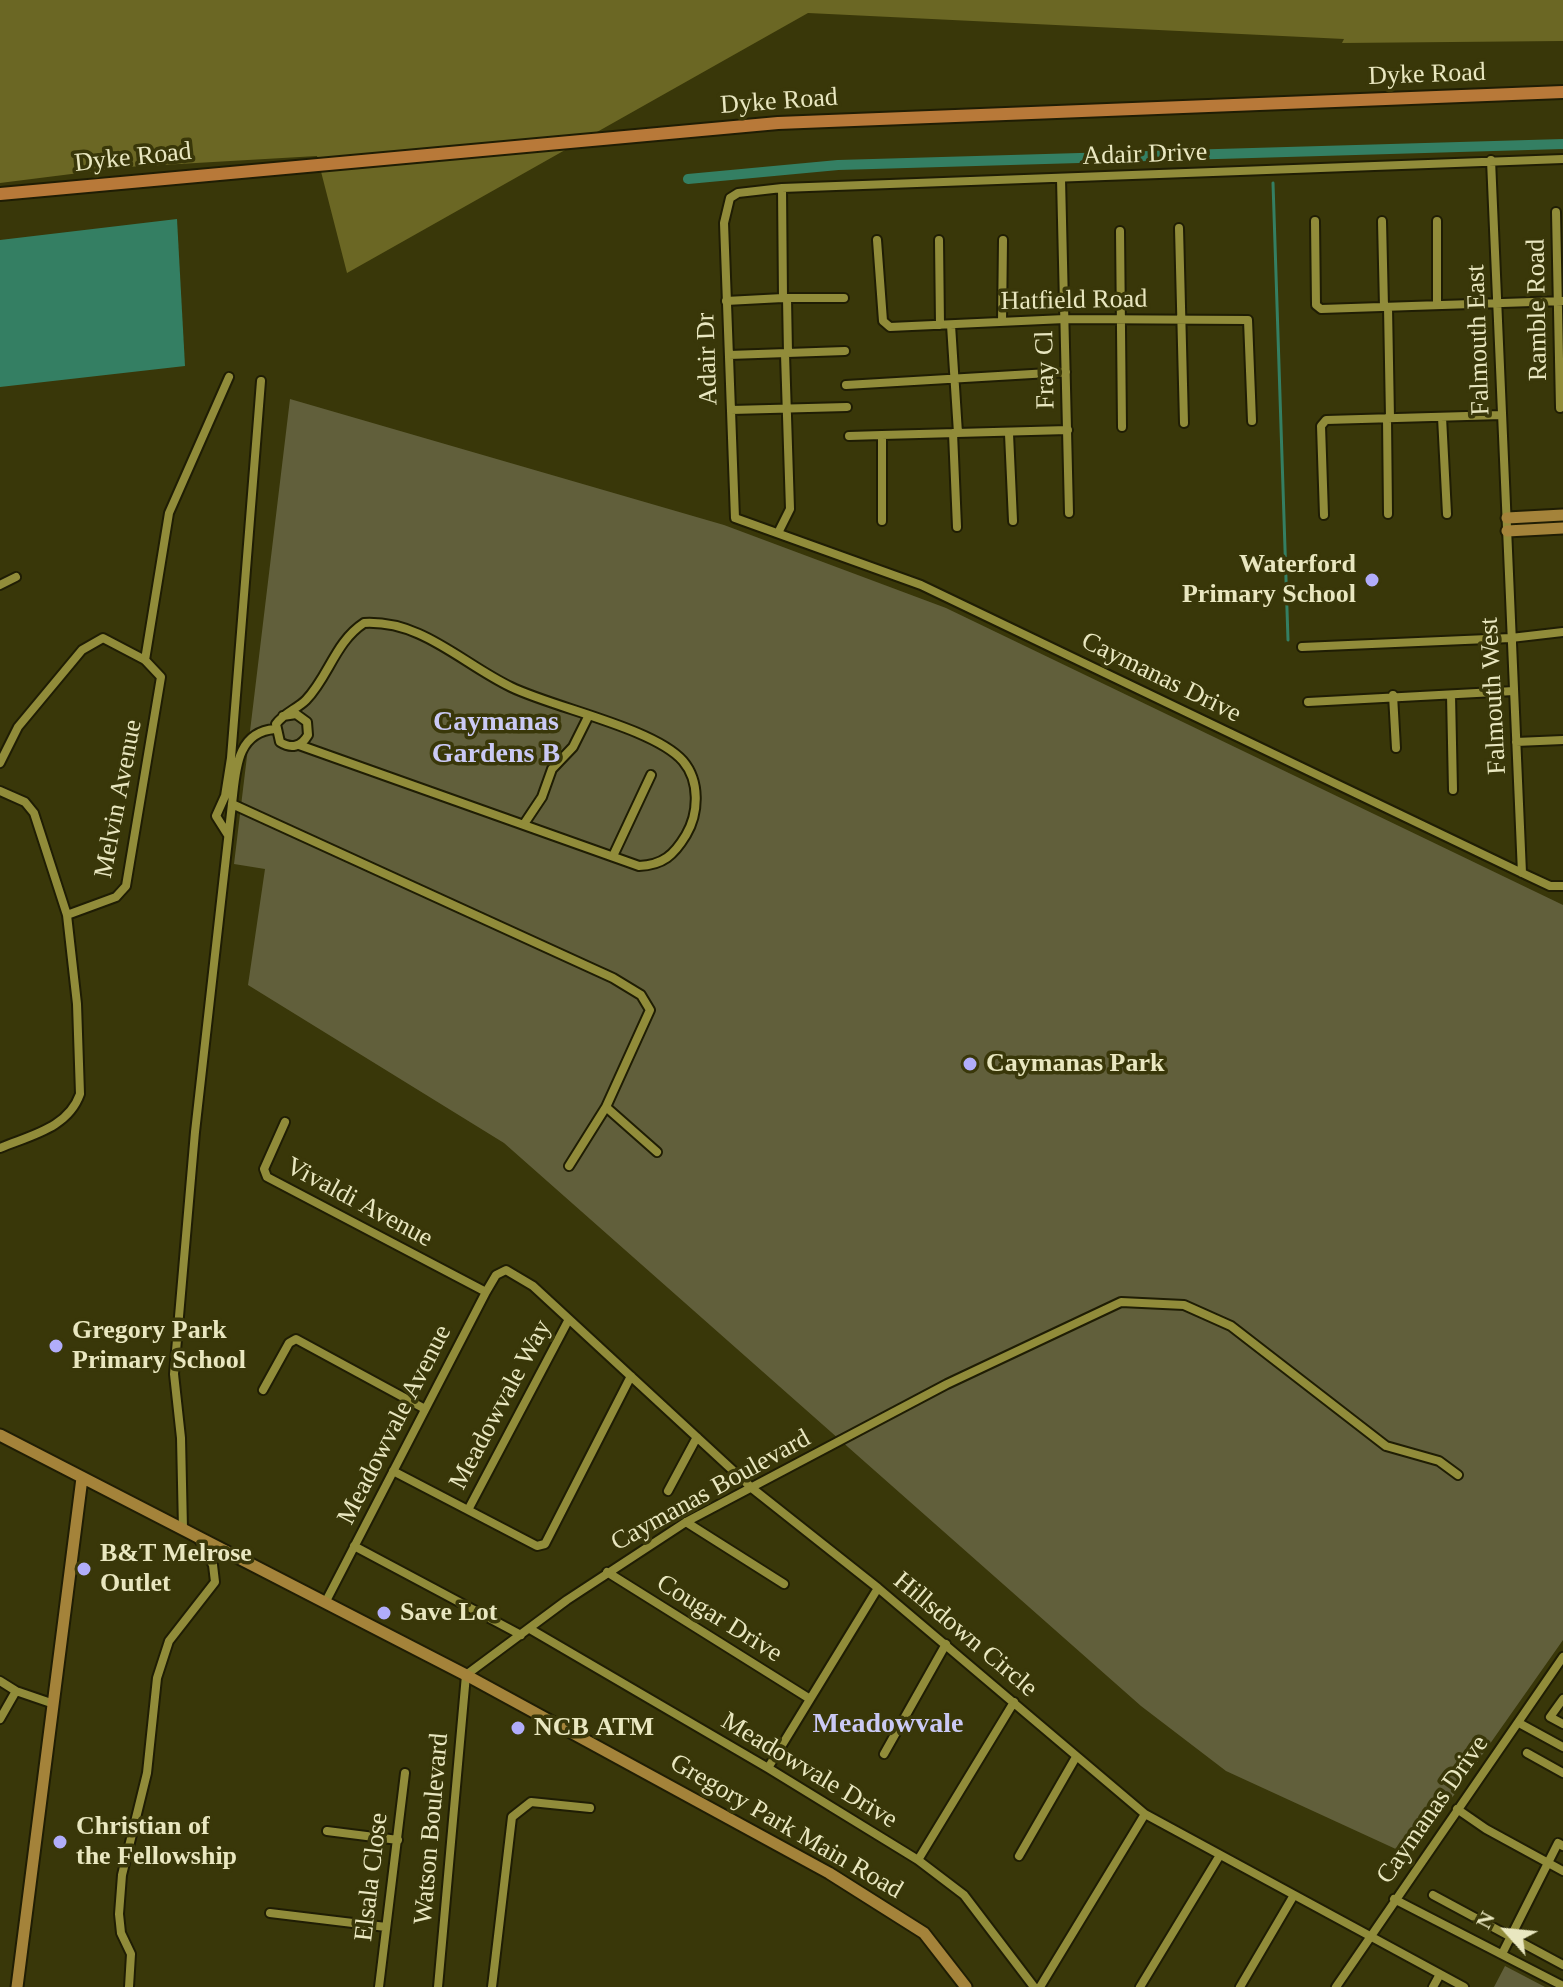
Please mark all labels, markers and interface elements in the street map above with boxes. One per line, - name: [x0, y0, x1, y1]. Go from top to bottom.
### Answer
- street label: Dyke Road: [1368, 57, 1486, 93]
- street label: Dyke Road: [719, 82, 839, 122]
- street label: Dyke Road: [73, 136, 193, 180]
- street label: Adair Drive: [1082, 137, 1208, 173]
- street label: Ramble Road: [1521, 239, 1555, 381]
- street label: Falmouth East: [1461, 264, 1497, 416]
- street label: Hatfield Road: [1000, 284, 1148, 318]
- street label: Adair Dr: [691, 312, 725, 406]
- street label: Fray Cl: [1030, 330, 1062, 410]
- place label: Waterford Primary School: [1182, 549, 1356, 610]
- marker: Waterford Primary School: [1363, 571, 1381, 589]
- street label: Falmouth West: [1474, 617, 1514, 775]
- street label: Caymanas Drive: [1076, 626, 1246, 730]
- district label: Caymanas Gardens B: [432, 706, 560, 772]
- street label: Melvin Avenue: [88, 717, 150, 881]
- place label: Caymanas Park: [986, 1048, 1164, 1080]
- marker: Caymanas Park: [961, 1055, 979, 1073]
- street label: Vivaldi Avenue: [280, 1151, 438, 1255]
- place label: Gregory Park Primary School: [72, 1315, 246, 1376]
- street label: Meadowvale Way: [443, 1315, 559, 1495]
- street label: Meadowvale Avenue: [331, 1320, 459, 1530]
- marker: Gregory Park Primary School: [47, 1337, 65, 1355]
- street label: Caymanas Boulevard: [606, 1423, 816, 1559]
- place label: B&T Melrose Outlet: [100, 1538, 252, 1600]
- marker: B&T Melrose Outlet: [75, 1560, 93, 1578]
- street label: Hillsdown Circle: [887, 1566, 1043, 1704]
- street label: Cougar Drive: [650, 1568, 788, 1670]
- place label: Save Lot: [400, 1597, 498, 1629]
- marker: Save Lot: [375, 1604, 393, 1622]
- street label: Meadowvale Drive: [715, 1706, 903, 1836]
- district label: Meadowvale: [813, 1708, 963, 1742]
- place label: NCB ATM: [534, 1712, 654, 1744]
- marker: NCB ATM: [509, 1719, 527, 1737]
- street label: Caymanas Drive: [1370, 1730, 1496, 1890]
- street label: Watson Boulevard: [408, 1732, 456, 1926]
- street label: Gregory Park Main Road: [664, 1748, 908, 1906]
- place label: Christian of the Fellowship: [76, 1811, 237, 1872]
- street label: Elsala Close: [349, 1811, 395, 1943]
- marker: Christian of the Fellowship: [51, 1833, 69, 1851]
- north arrow: [1467, 1891, 1547, 1971]
- text: N: [1470, 1907, 1500, 1933]

